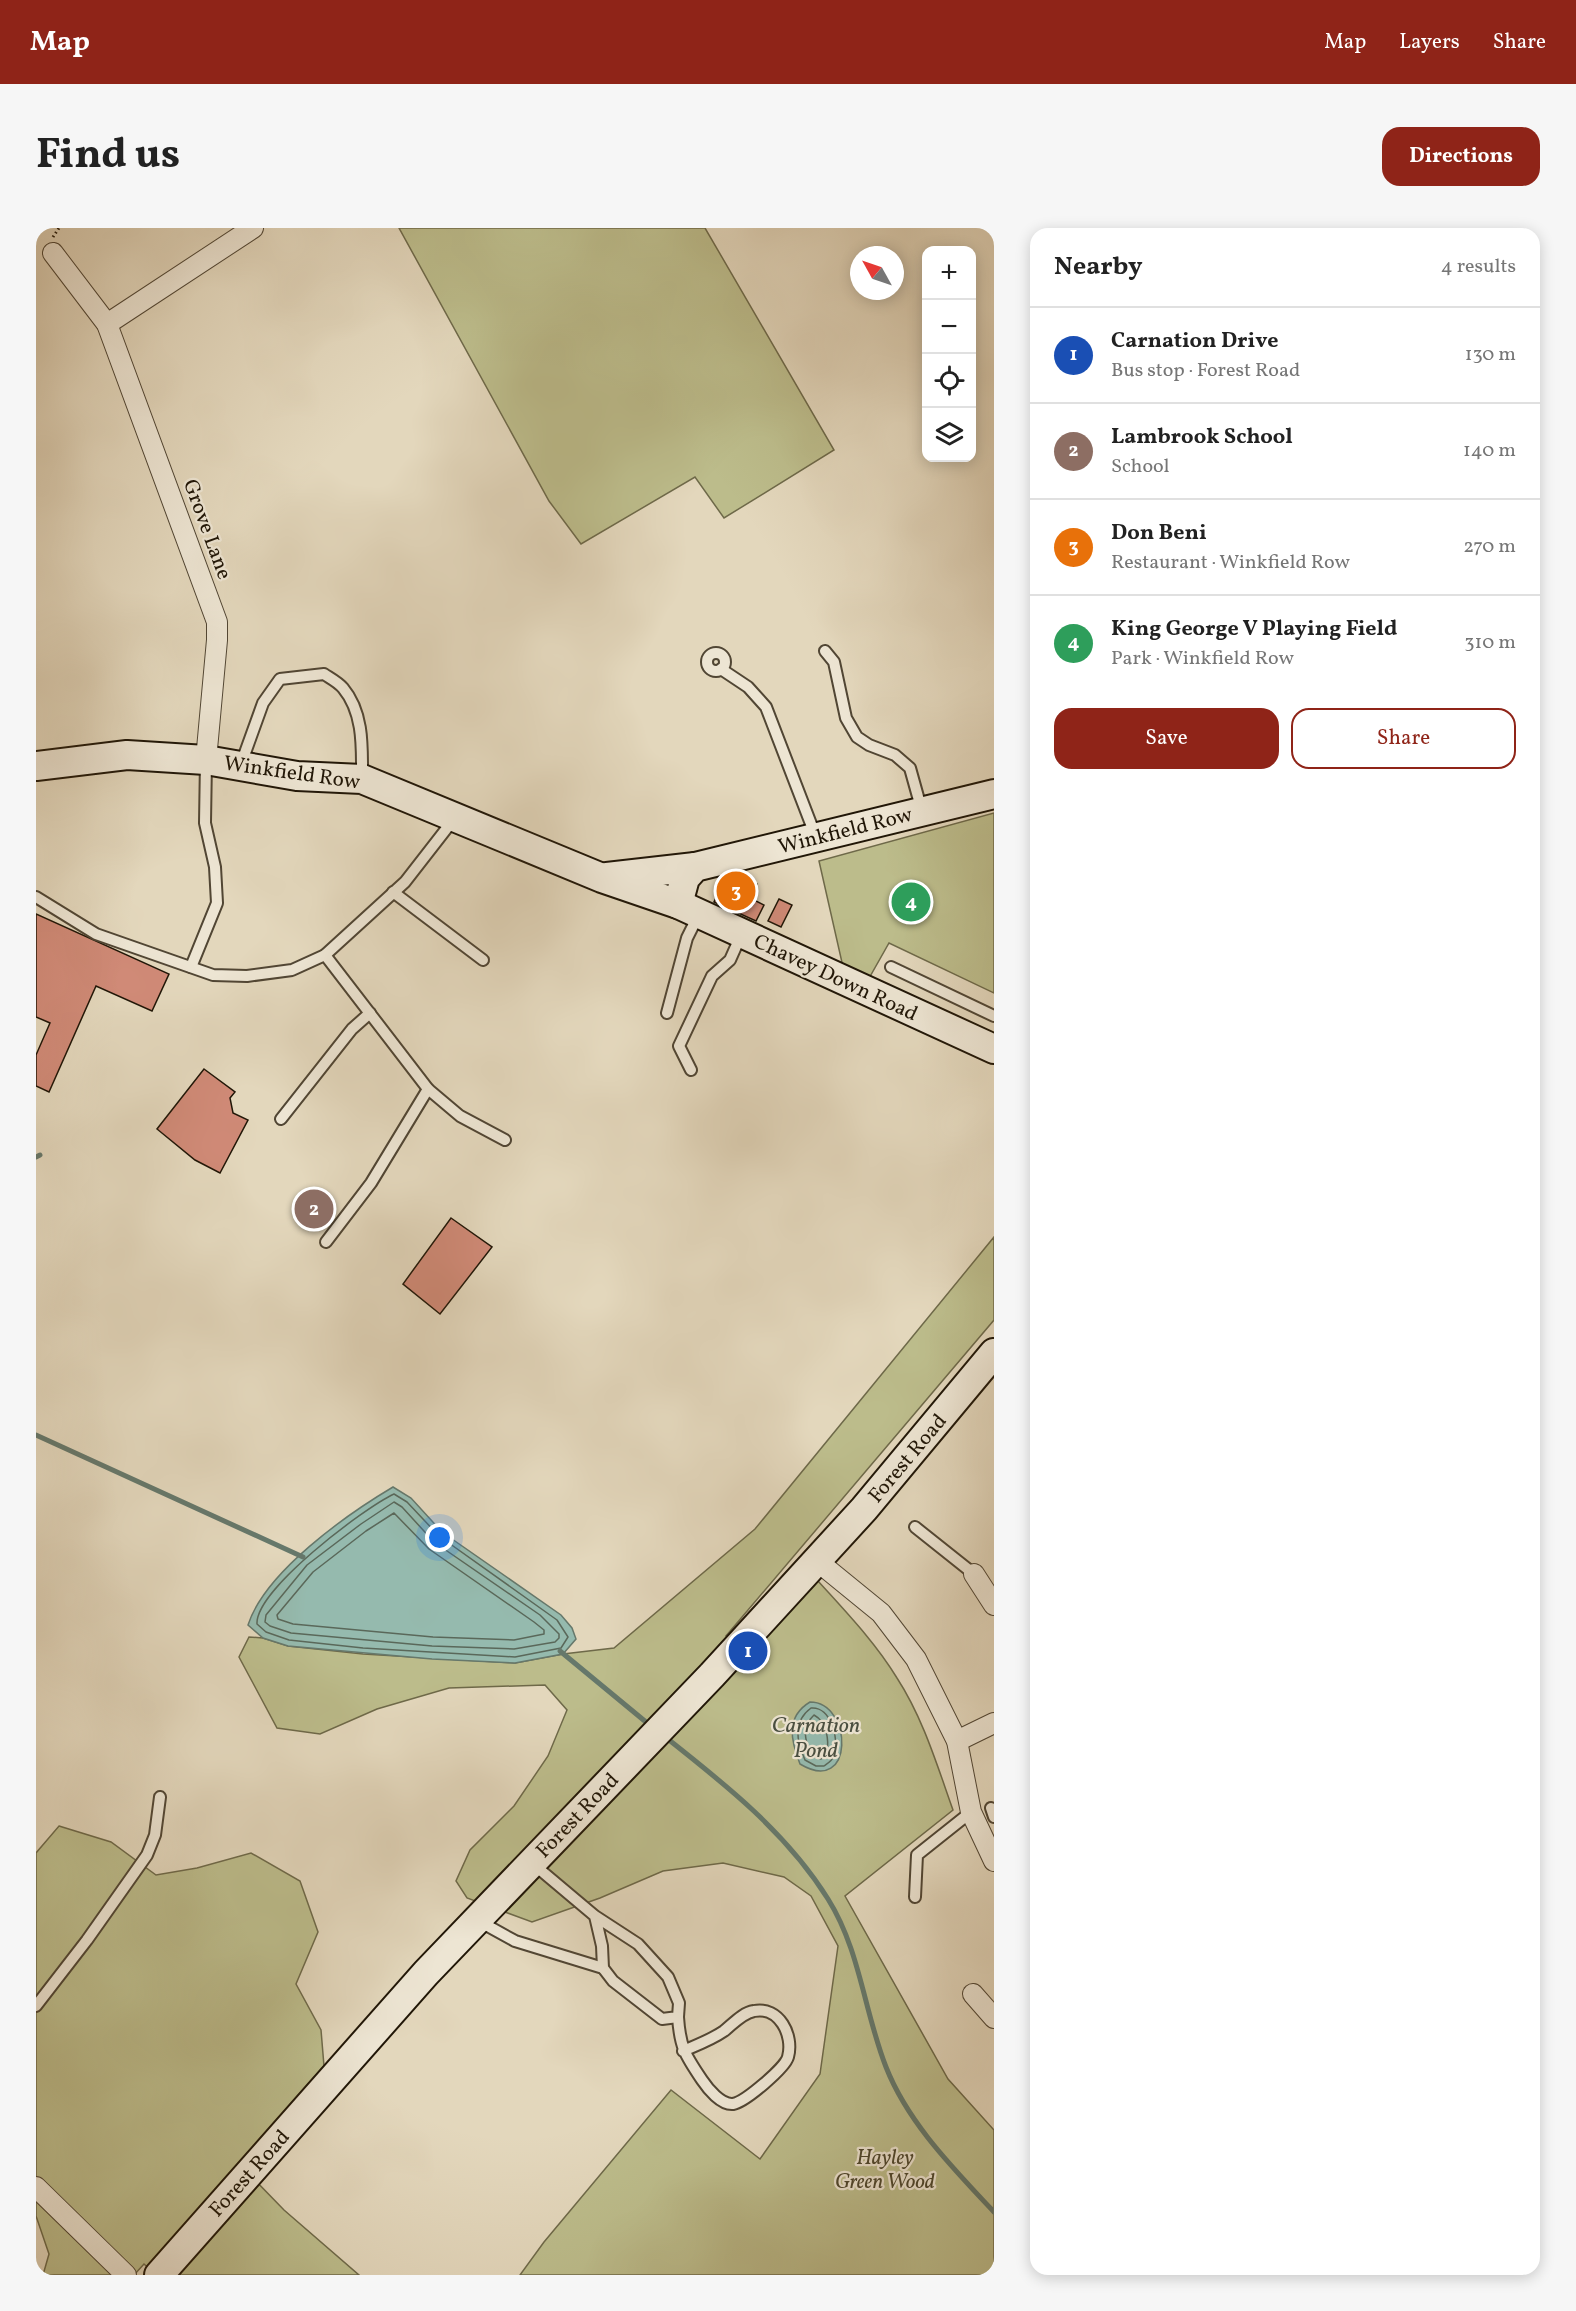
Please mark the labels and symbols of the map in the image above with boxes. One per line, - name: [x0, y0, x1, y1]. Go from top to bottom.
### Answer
- north arrow: [850, 246, 904, 300]
- street label: Grove Lane: [175, 475, 238, 584]
- street label: Winkfield Row: [222, 750, 362, 797]
- street label: Winkfield Row: [775, 801, 916, 862]
- pin: 3: [716, 868, 756, 914]
- pin: 4: [892, 880, 930, 924]
- street label: Chavey Down Road: [748, 928, 922, 1029]
- pin: 2: [294, 1186, 334, 1232]
- street label: Forest Road: [862, 1408, 954, 1510]
- your location: [425, 1523, 454, 1552]
- pin: 1: [728, 1628, 768, 1674]
- water label: Carnation Pond: [772, 1711, 860, 1767]
- street label: Forest Road: [530, 1767, 626, 1865]
- street label: Forest Road: [203, 2124, 297, 2224]
- park label: Hayley Green Wood: [835, 2144, 935, 2197]

